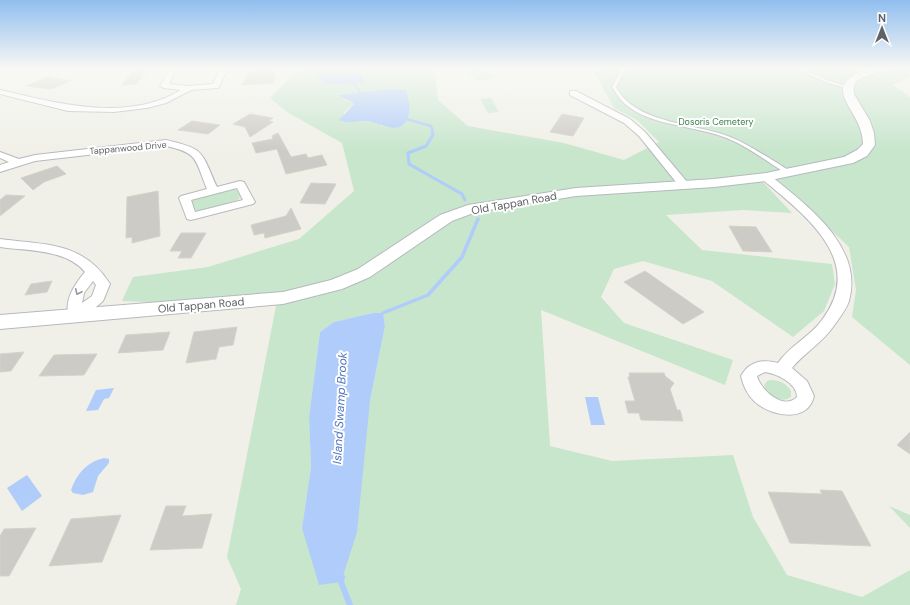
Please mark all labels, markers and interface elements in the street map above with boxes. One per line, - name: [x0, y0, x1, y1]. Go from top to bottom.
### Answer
- north arrow: [862, 8, 902, 48]
- text: N: [878, 11, 886, 25]
- park label: Dosoris Cemetery: [678, 116, 754, 128]
- street label: Tappanwood Drive: [89, 139, 167, 157]
- street label: Old Tappan Road: [470, 189, 558, 217]
- one-way arrow: [75, 288, 83, 296]
- street label: Old Tappan Road: [157, 294, 245, 316]
- water label: Island Swamp Brook: [329, 351, 351, 464]

